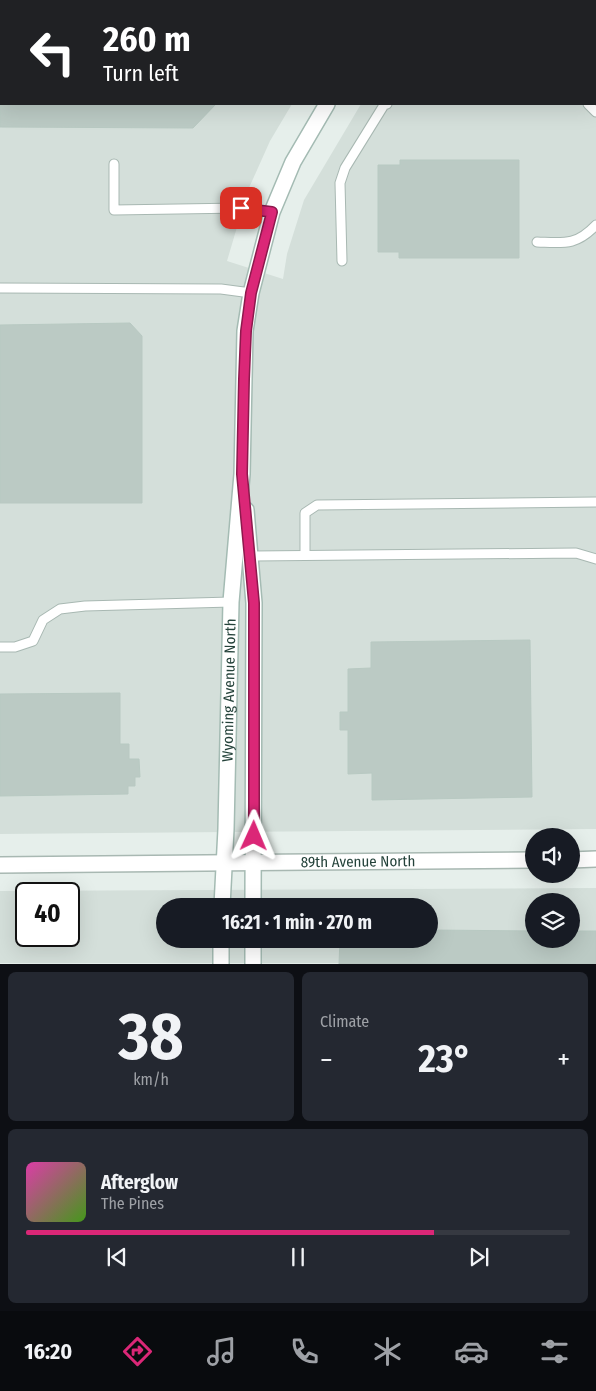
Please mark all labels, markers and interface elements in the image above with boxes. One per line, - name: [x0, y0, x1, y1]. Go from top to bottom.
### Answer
- text: 260 m: [103, 18, 191, 60]
- icon: left: [20, 20, 85, 85]
- text: Turn left: [103, 60, 179, 87]
- pin: [220, 187, 262, 229]
- icon: arrive: [227, 194, 255, 222]
- street label: Wyoming Avenue North: [218, 618, 240, 762]
- position arrow: [227, 809, 279, 861]
- map controls: [525, 828, 580, 948]
- button: sound: [525, 828, 580, 883]
- street label: 89th Avenue North: [301, 852, 415, 871]
- speed limit sign: 40: [15, 882, 80, 947]
- button: layers: [525, 893, 580, 948]
- text: 16:21 · 1 min · 270 m: [222, 911, 372, 934]
- text: 38: [118, 998, 184, 1076]
- text: Climate: [320, 1012, 369, 1031]
- text: 23°: [418, 1036, 472, 1082]
- text: −: [320, 1043, 333, 1076]
- text: +: [557, 1043, 570, 1076]
- text: km/h: [133, 1070, 169, 1089]
- text: Afterglow: [101, 1171, 178, 1194]
- text: The Pines: [101, 1194, 164, 1213]
- icon: previous: [103, 1243, 131, 1271]
- icon: pause: [284, 1243, 312, 1271]
- icon: next: [465, 1243, 493, 1271]
- icon: directions: [120, 1334, 155, 1369]
- icon: music: [204, 1334, 239, 1369]
- icon: phone: [287, 1334, 322, 1369]
- icon: climate: [370, 1334, 405, 1369]
- icon: car: [454, 1334, 489, 1369]
- icon: filters: [537, 1334, 572, 1369]
- text: 16:20: [24, 1338, 72, 1365]

